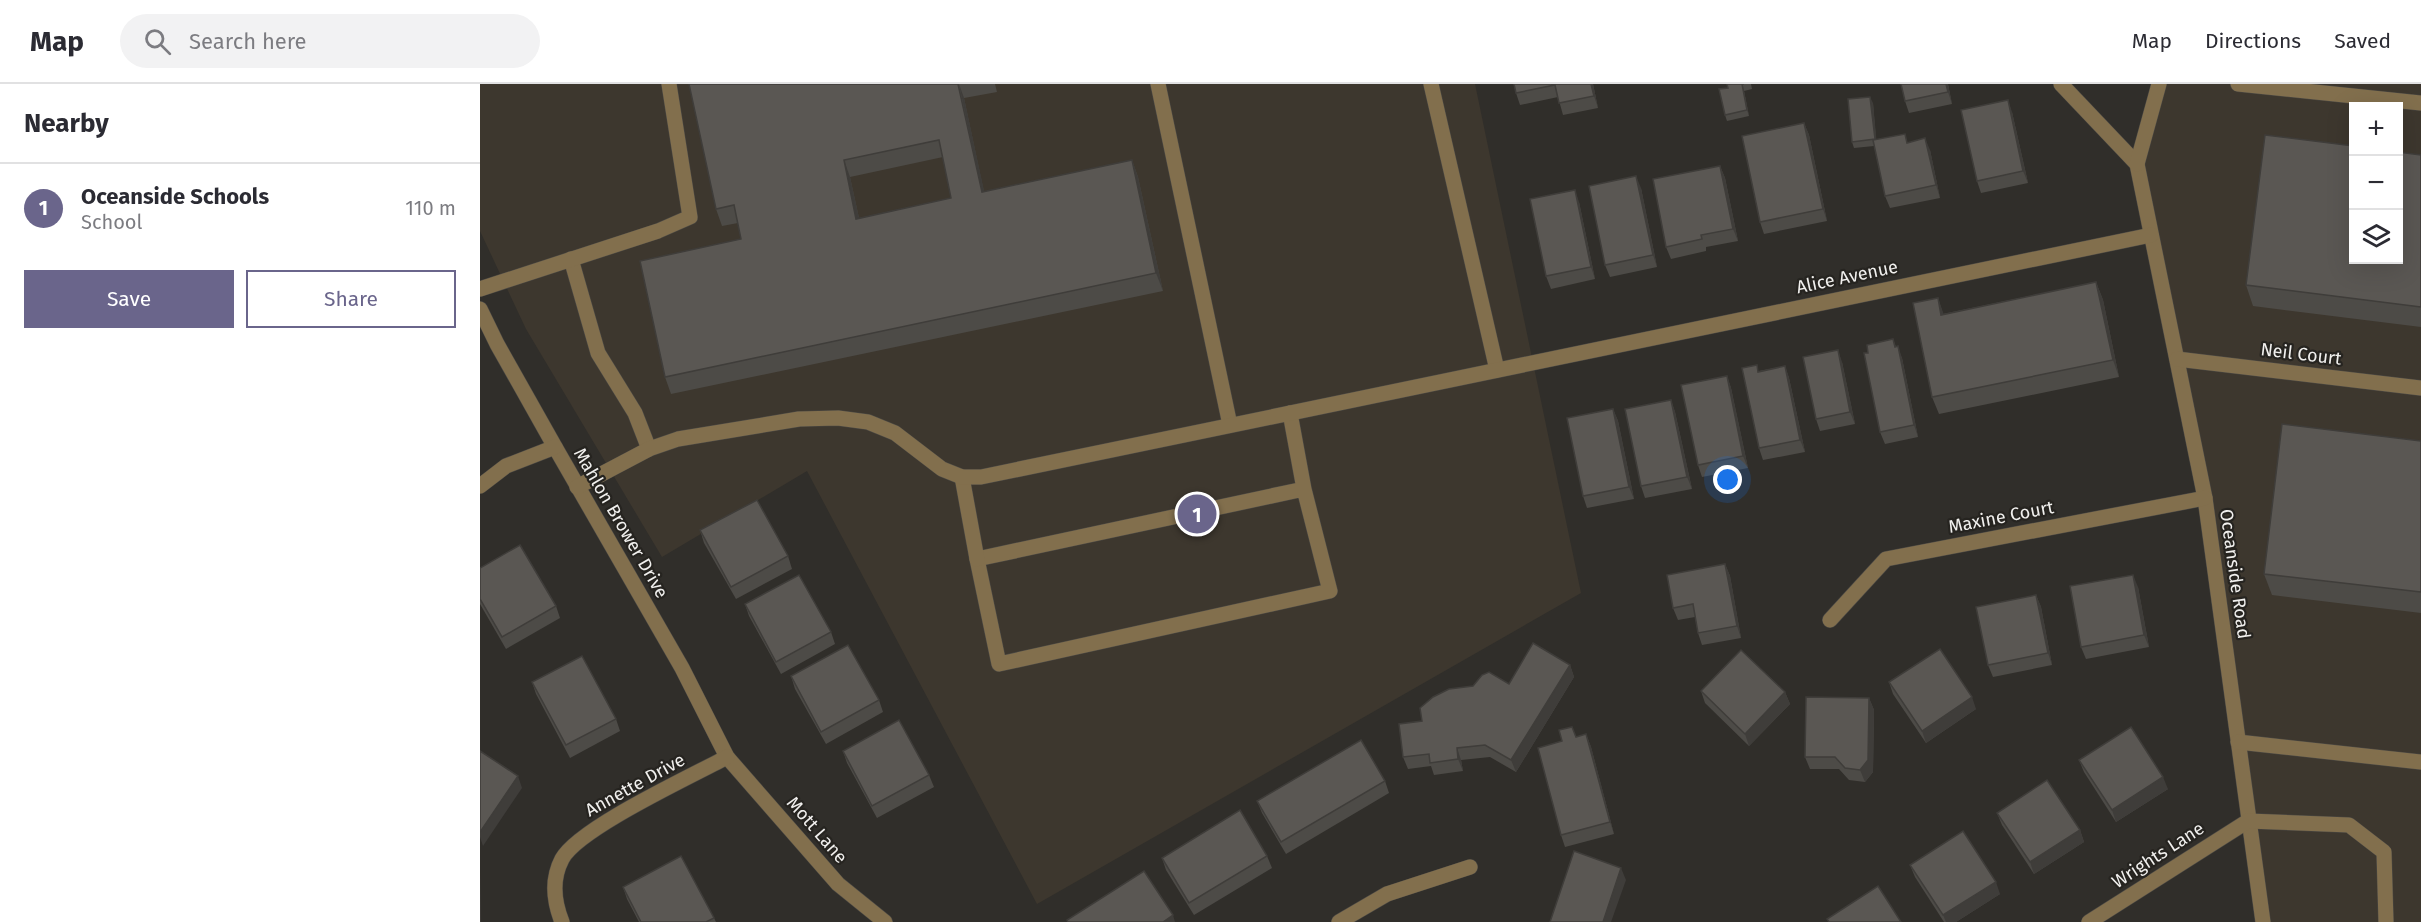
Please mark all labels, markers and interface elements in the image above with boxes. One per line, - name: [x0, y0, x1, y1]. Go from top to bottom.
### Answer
- search box: [120, 14, 540, 68]
- text: Map: [30, 25, 84, 58]
- icon: search: [141, 25, 174, 58]
- text: Search here: [189, 28, 307, 55]
- text: Map: [2132, 28, 2172, 54]
- text: Directions: [2205, 28, 2301, 54]
- text: Saved: [2334, 28, 2391, 54]
- map controls: [2349, 102, 2403, 264]
- button: +: [2349, 102, 2403, 156]
- text: Nearby: [24, 108, 109, 139]
- button: −: [2349, 156, 2403, 210]
- text: Oceanside Schools: [81, 183, 269, 210]
- text: 1: [39, 196, 48, 220]
- text: 110 m: [405, 196, 456, 220]
- text: School: [81, 210, 142, 234]
- button: layers: [2349, 210, 2403, 264]
- street label: Alice Avenue: [1794, 256, 1900, 298]
- button: Save: [24, 270, 234, 328]
- button: Share: [246, 270, 456, 328]
- street label: Neil Court: [2259, 338, 2343, 370]
- street label: Mahlon Brower Drive: [569, 444, 673, 602]
- your location: [1713, 465, 1742, 494]
- pin: 1: [1178, 492, 1216, 536]
- street label: Maxine Court: [1946, 496, 2056, 538]
- street label: Oceanside Road: [2215, 508, 2255, 640]
- street label: Annette Drive: [581, 749, 689, 821]
- street label: Mott Lane: [782, 792, 852, 868]
- street label: Wrights Lane: [2108, 817, 2208, 893]

